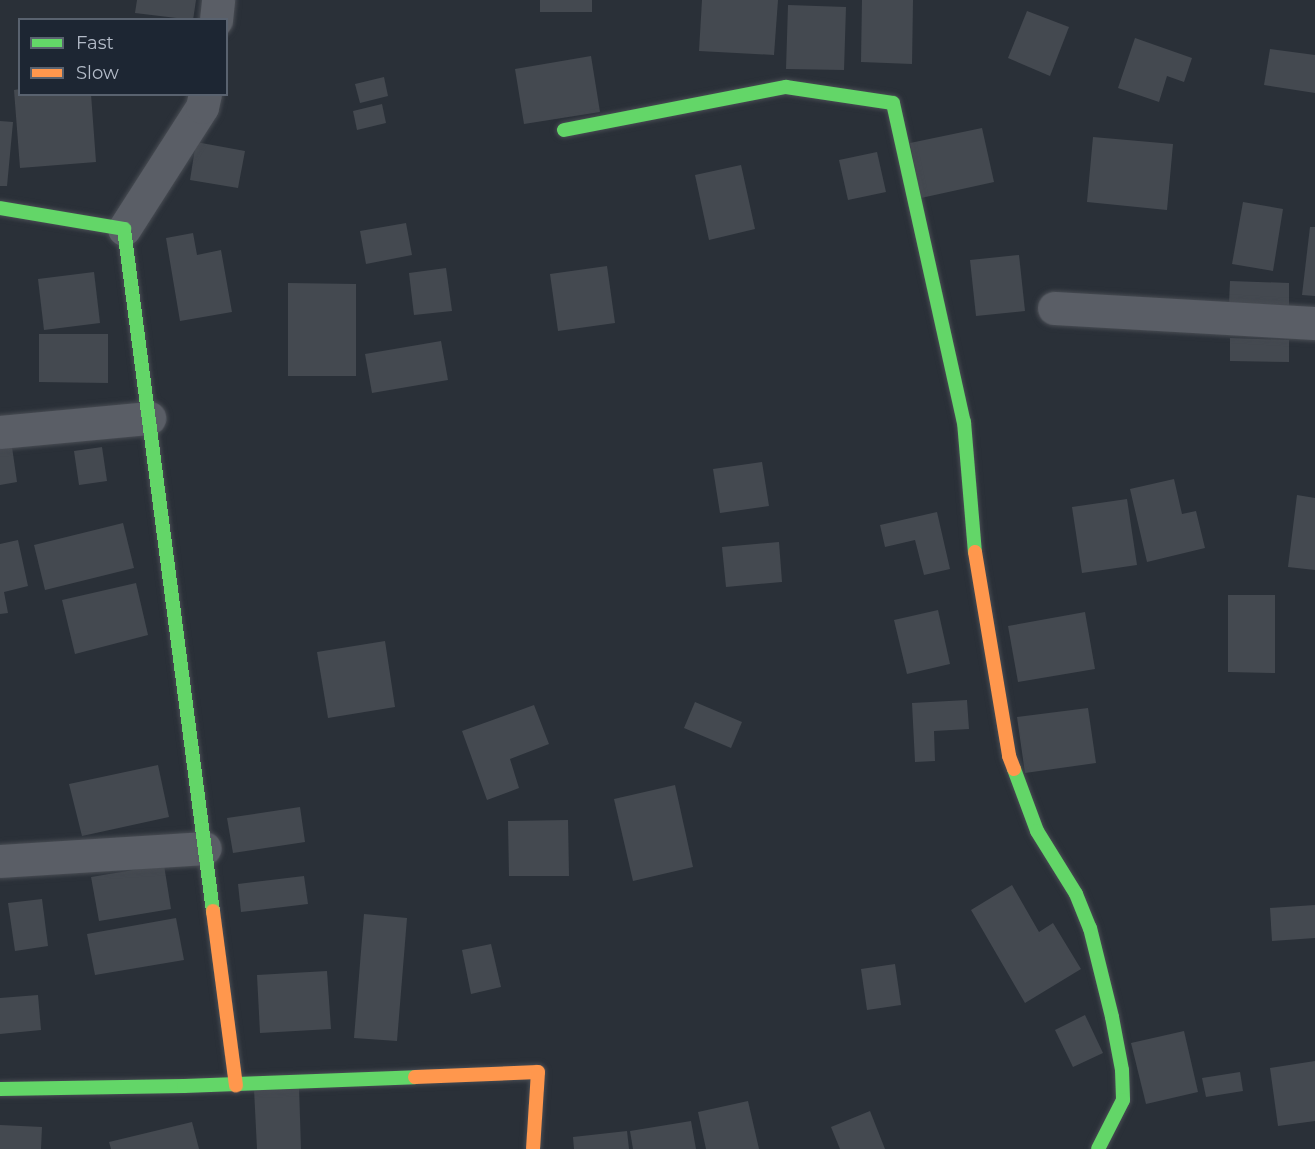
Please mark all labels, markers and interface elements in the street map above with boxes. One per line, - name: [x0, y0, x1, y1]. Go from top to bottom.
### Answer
- legend: [18, 18, 228, 96]
- text: Fast: [76, 32, 114, 54]
- text: Slow: [76, 62, 119, 84]

